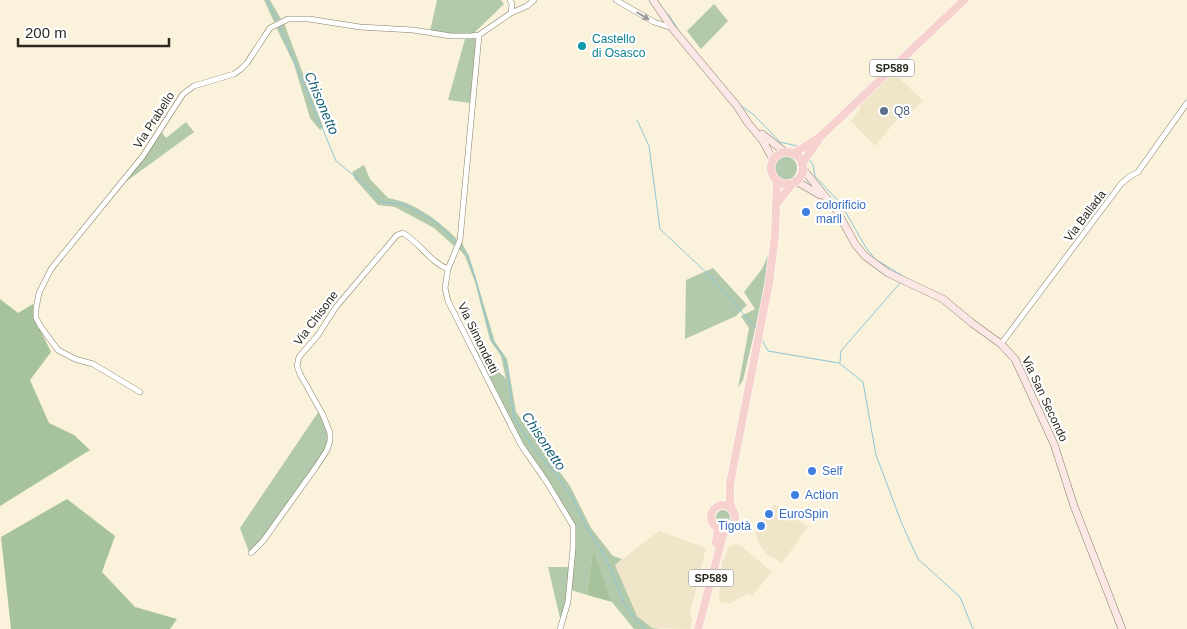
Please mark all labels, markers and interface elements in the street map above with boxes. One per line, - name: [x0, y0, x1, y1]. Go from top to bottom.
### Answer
- one-way arrow: [637, 11, 650, 20]
- scale bar: [18, 15, 169, 47]
- text: 200 m: [25, 24, 67, 41]
- place label: Castello di Osasco: [592, 32, 646, 60]
- marker: Castello di Osasco: [576, 40, 588, 52]
- road number: SP589: [870, 59, 914, 76]
- water label: Chisonetto: [302, 69, 343, 137]
- street label: Via Prabello: [131, 89, 178, 151]
- place label: Q8: [894, 104, 910, 118]
- marker: Q8: [878, 105, 890, 117]
- street label: Via Ballada: [1061, 187, 1109, 244]
- place label: colorificio marll: [816, 198, 866, 226]
- marker: colorificio marll: [800, 206, 812, 218]
- street label: Via Chisone: [291, 288, 341, 348]
- street label: Via Simondetti: [455, 300, 501, 376]
- street label: Via San Secondo: [1019, 354, 1071, 444]
- water label: Chisonetto: [519, 409, 569, 473]
- place label: Self: [822, 464, 843, 478]
- marker: Self: [806, 465, 818, 477]
- place label: Action: [805, 488, 838, 502]
- marker: Action: [789, 489, 801, 501]
- place label: EuroSpin: [779, 507, 828, 521]
- marker: EuroSpin: [763, 508, 775, 520]
- place label: Tigotà: [718, 519, 751, 533]
- marker: Tigotà: [755, 520, 767, 532]
- road number: SP589: [688, 570, 734, 586]

